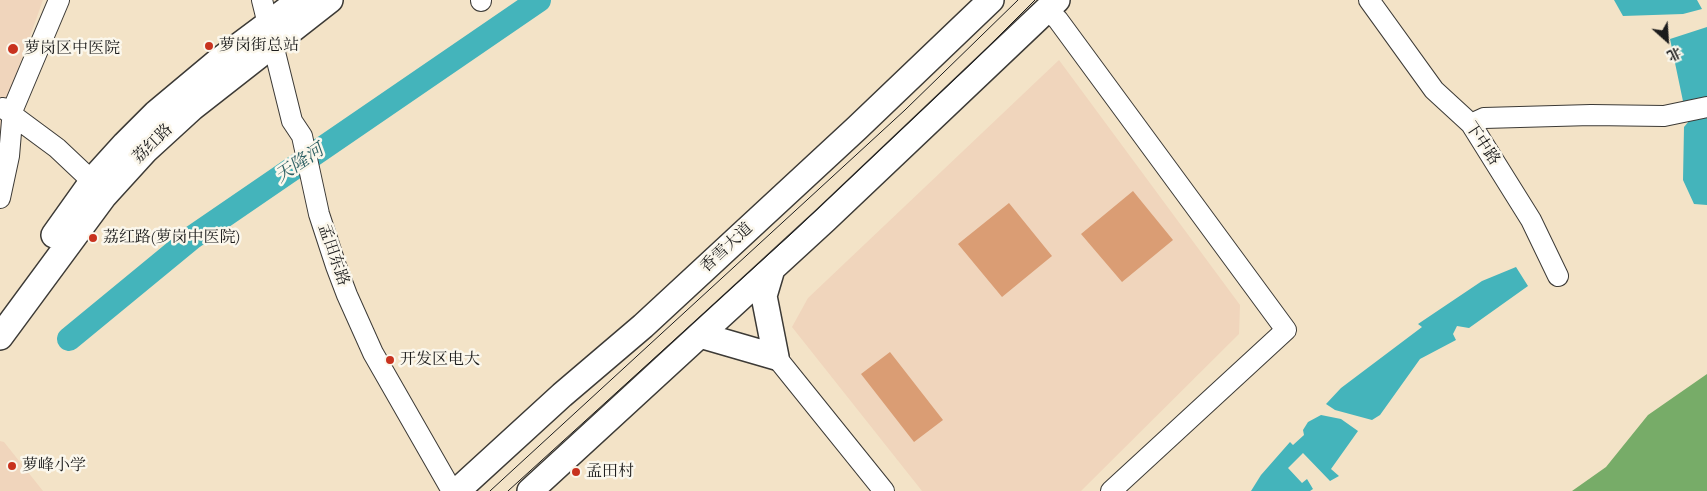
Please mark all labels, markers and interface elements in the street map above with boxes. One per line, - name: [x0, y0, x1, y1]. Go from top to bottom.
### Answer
- north arrow: [1642, 15, 1692, 65]
- place label: 萝岗街总站: [219, 36, 299, 56]
- place label: 萝岗区中医院: [24, 39, 120, 59]
- marker: 萝岗街总站: [203, 40, 215, 52]
- marker: 萝岗区中医院: [6, 42, 20, 56]
- text: 北: [1664, 43, 1684, 65]
- street label: 下中路: [1461, 119, 1503, 169]
- street label: 荔红路: [129, 120, 177, 168]
- water label: 天隆河: [272, 140, 328, 188]
- street label: 香雪大道: [697, 219, 757, 277]
- street label: 孟田东路: [314, 222, 352, 288]
- place label: 荔红路(萝岗中医院): [103, 228, 240, 248]
- marker: 荔红路(萝岗中医院): [87, 232, 99, 244]
- place label: 开发区电大: [400, 350, 480, 370]
- marker: 开发区电大: [384, 354, 396, 366]
- place label: 萝峰小学: [22, 456, 86, 476]
- marker: 萝峰小学: [6, 460, 18, 472]
- place label: 孟田村: [586, 462, 634, 482]
- marker: 孟田村: [570, 466, 582, 478]

